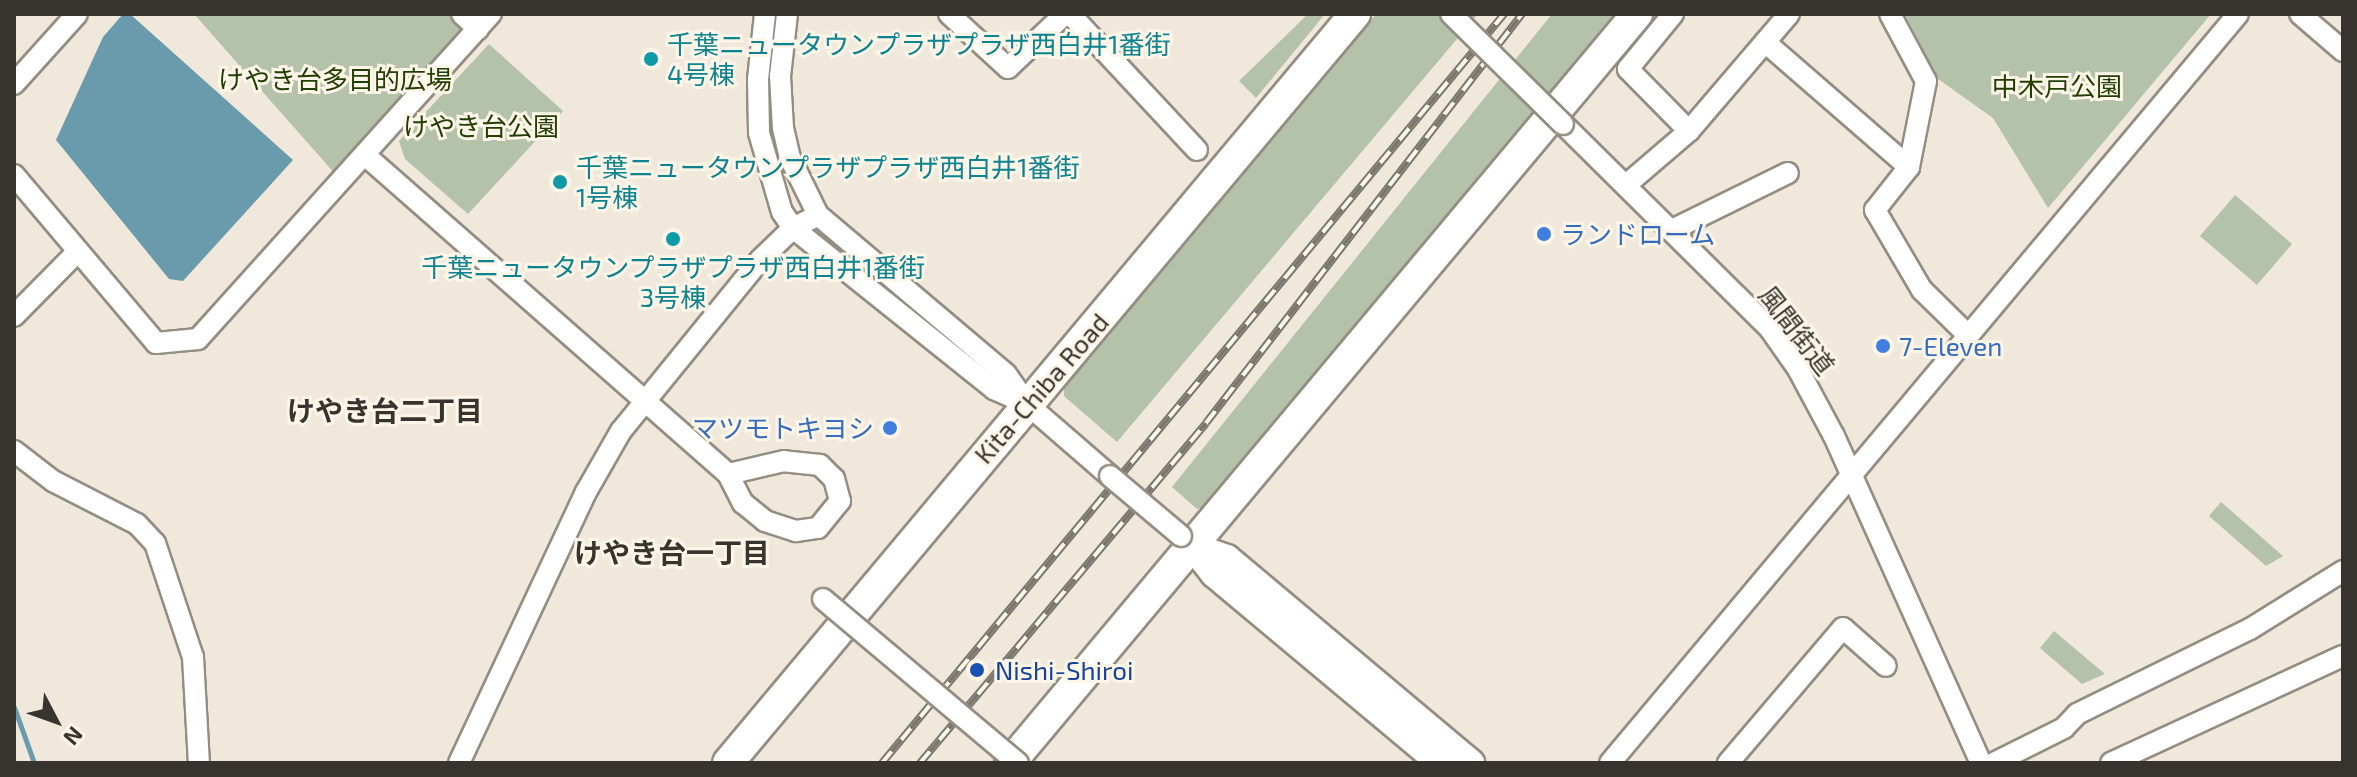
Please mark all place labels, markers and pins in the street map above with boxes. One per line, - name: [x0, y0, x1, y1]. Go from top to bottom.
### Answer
- place label: 千葉ニュータウンプラザプラザ西白井1番街 4号棟: [667, 28, 1171, 90]
- marker: 千葉ニュータウンプラザプラザ西白井1番街 4号棟: [642, 50, 660, 68]
- place label: 千葉ニュータウンプラザプラザ西白井1番街 1号棟: [576, 151, 1080, 212]
- marker: 千葉ニュータウンプラザプラザ西白井1番街 1号棟: [551, 173, 569, 191]
- place label: ランドローム: [1560, 218, 1716, 250]
- marker: ランドローム: [1535, 225, 1553, 243]
- marker: 千葉ニュータウンプラザプラザ西白井1番街 3号棟: [664, 230, 682, 248]
- place label: 千葉ニュータウンプラザプラザ西白井1番街 3号棟: [421, 251, 925, 312]
- place label: 7-Eleven: [1899, 330, 2002, 362]
- marker: 7-Eleven: [1874, 337, 1892, 355]
- place label: マツモトキヨシ: [692, 412, 874, 444]
- marker: マツモトキヨシ: [881, 419, 899, 437]
- place label: Nishi-Shiroi: [995, 654, 1133, 686]
- marker: Nishi-Shiroi: [966, 659, 988, 681]

